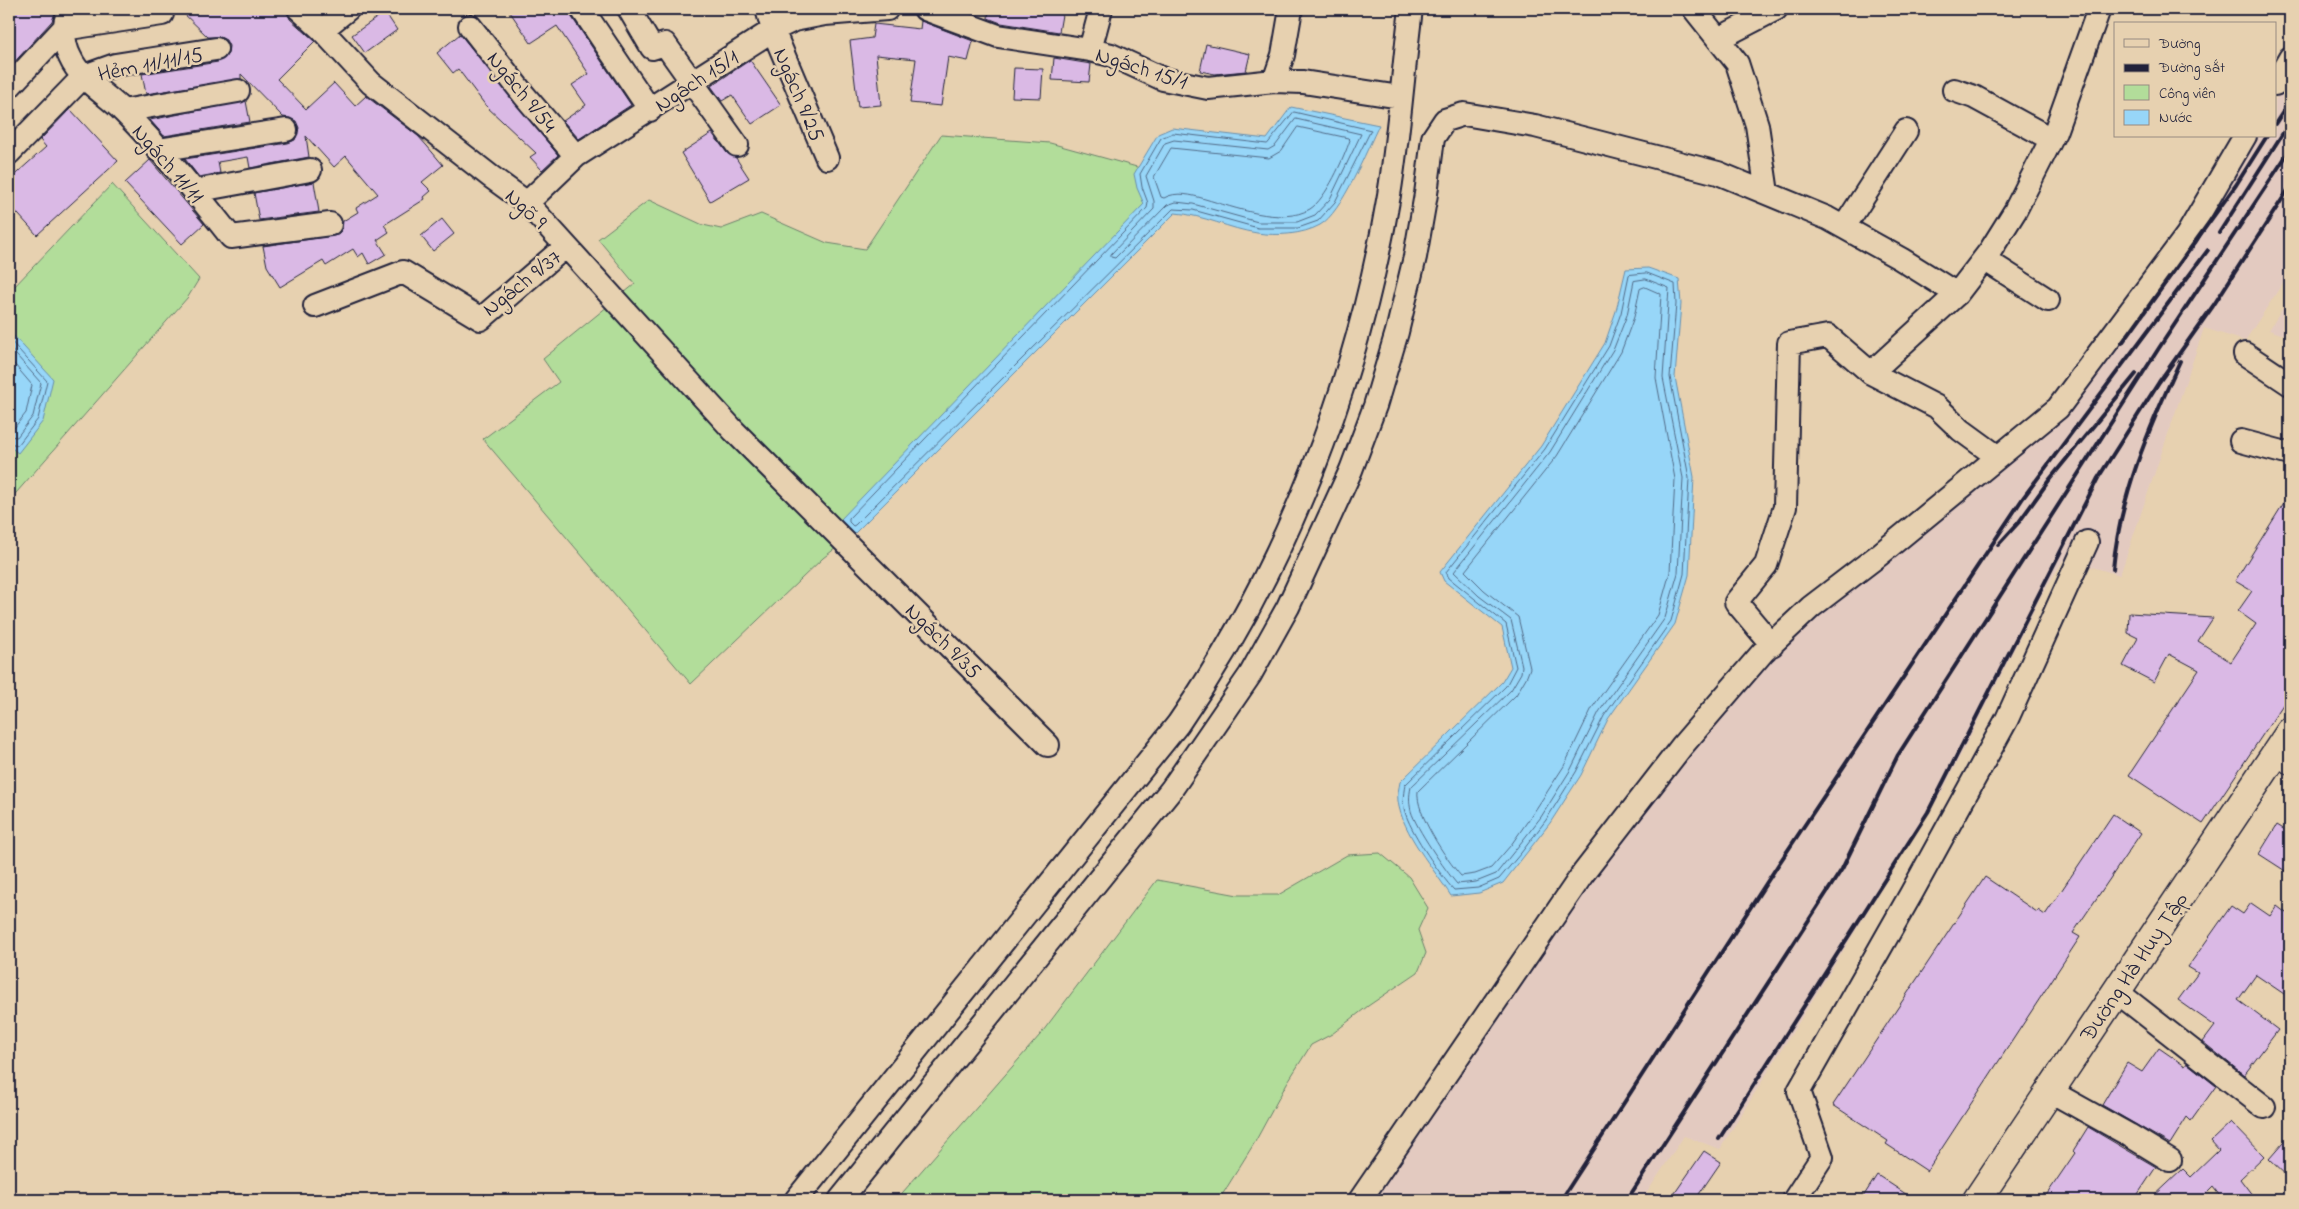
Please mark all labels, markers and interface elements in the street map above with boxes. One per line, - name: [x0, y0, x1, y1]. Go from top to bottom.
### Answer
- legend: [2114, 22, 2276, 138]
- text: Đường: [2158, 33, 2201, 56]
- street label: Hẻm 11/11/15: [95, 40, 206, 92]
- street label: Ngách 15/1: [1091, 40, 1191, 101]
- street label: Ngách 15/1: [649, 43, 747, 123]
- street label: Ngách 9/25: [762, 44, 831, 147]
- street label: Ngách 9/54: [477, 45, 564, 141]
- text: Đường sắt: [2158, 57, 2225, 80]
- text: Công viên: [2159, 83, 2216, 106]
- text: Nước: [2159, 107, 2192, 129]
- street label: Ngách 11/11: [122, 118, 210, 213]
- street label: Ngõ 9: [496, 182, 554, 239]
- street label: Ngách 9/37: [476, 243, 570, 326]
- street label: Ngách 9/35: [896, 597, 987, 688]
- street label: Đường Hà Huy Tập: [2073, 886, 2198, 1050]

